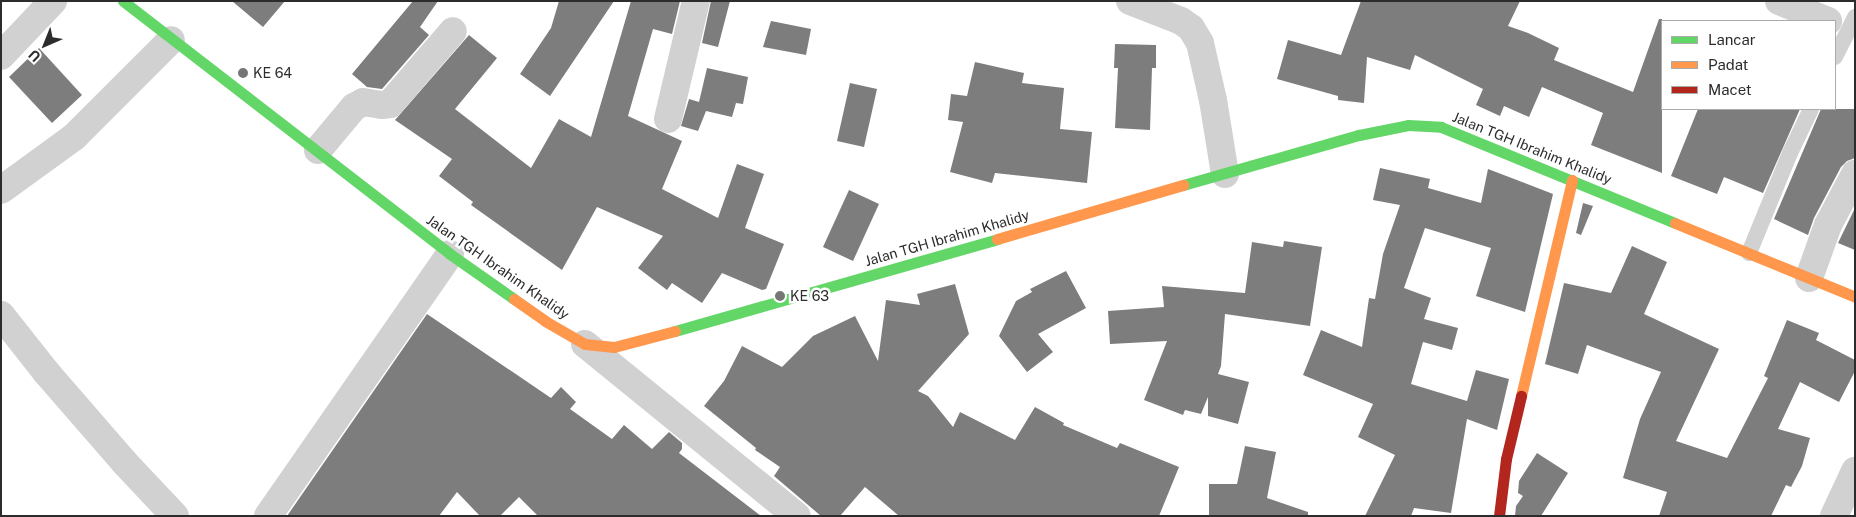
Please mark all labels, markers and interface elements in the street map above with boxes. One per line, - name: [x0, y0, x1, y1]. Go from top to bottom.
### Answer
- north arrow: [20, 20, 70, 70]
- legend: [1661, 20, 1836, 110]
- text: Lancar: [1708, 31, 1756, 48]
- text: U: [25, 47, 44, 65]
- text: Padat: [1708, 56, 1748, 73]
- place label: KE 64: [253, 65, 292, 81]
- marker: KE 64: [237, 67, 249, 79]
- text: Macet: [1708, 81, 1752, 98]
- street label: Jalan TGH Ibrahim Khalidy: [1450, 108, 1614, 188]
- street label: Jalan TGH Ibrahim Khalidy: [863, 206, 1031, 270]
- street label: Jalan TGH Ibrahim Khalidy: [423, 211, 573, 323]
- place label: KE 63: [790, 288, 829, 304]
- marker: KE 63: [774, 290, 786, 302]

